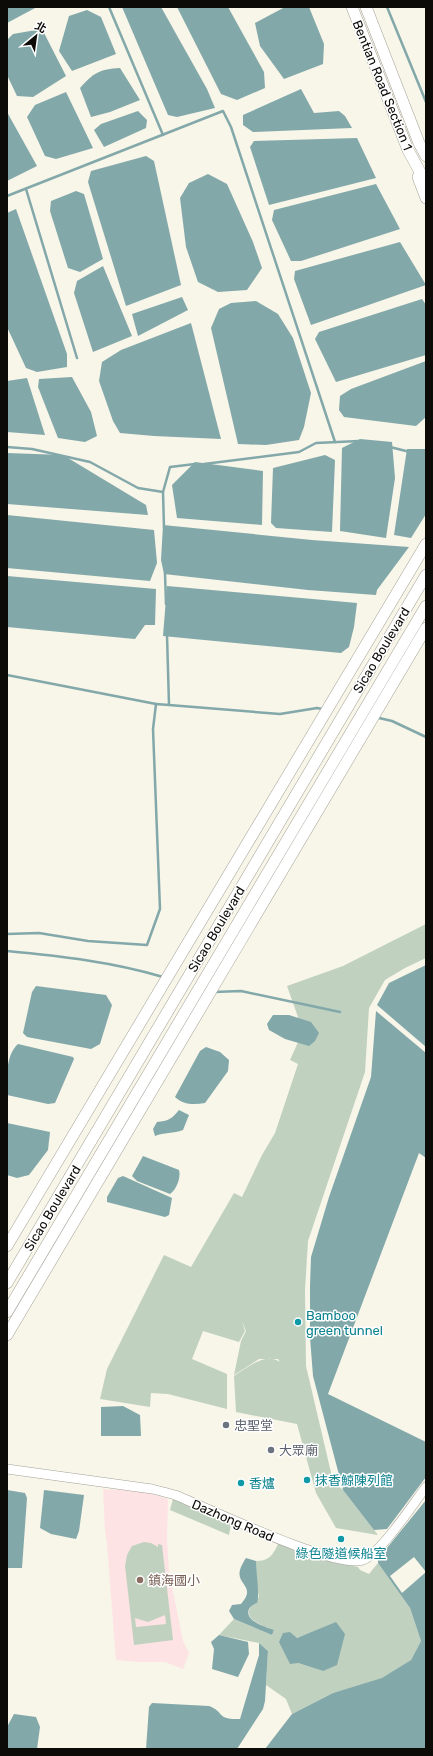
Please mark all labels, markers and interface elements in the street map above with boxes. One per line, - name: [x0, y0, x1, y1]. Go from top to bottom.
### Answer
- north arrow: [16, 16, 56, 56]
- street label: Bentian Road Section 1: [350, 18, 416, 152]
- text: 北: [33, 19, 49, 36]
- street label: Sicao Boulevard: [350, 605, 413, 696]
- street label: Sicao Boulevard: [185, 884, 248, 975]
- street label: Sicao Boulevard: [21, 1163, 84, 1254]
- place label: Bamboo green tunnel: [306, 1308, 383, 1339]
- marker: Bamboo green tunnel: [293, 1317, 303, 1327]
- place label: 忠聖堂: [234, 1418, 273, 1433]
- marker: 忠聖堂: [221, 1420, 231, 1430]
- place label: 大眾廟: [279, 1443, 318, 1458]
- marker: 大眾廟: [266, 1445, 276, 1455]
- place label: 抹香鯨陳列館: [315, 1473, 393, 1488]
- marker: 抹香鯨陳列館: [302, 1475, 312, 1485]
- place label: 香爐: [249, 1476, 275, 1491]
- marker: 香爐: [236, 1478, 246, 1488]
- street label: Dazhong Road: [189, 1496, 276, 1545]
- marker: 綠色隧道候船室: [336, 1534, 346, 1544]
- place label: 綠色隧道候船室: [295, 1546, 387, 1561]
- place label: 鎮海國小: [148, 1573, 200, 1588]
- marker: 鎮海國小: [135, 1575, 145, 1585]

